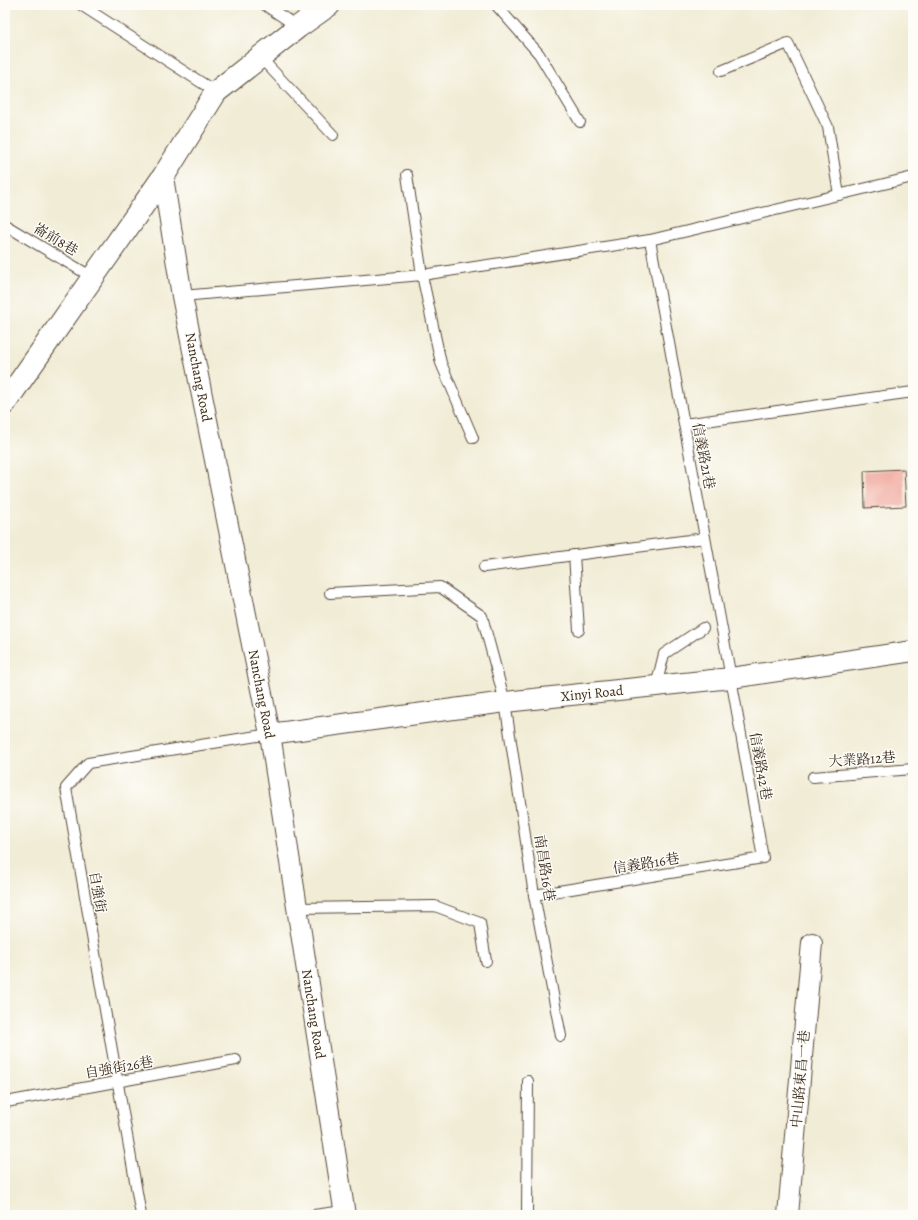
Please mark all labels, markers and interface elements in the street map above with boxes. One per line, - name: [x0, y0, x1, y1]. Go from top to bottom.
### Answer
- street label: 崙前8巷: [30, 219, 82, 260]
- street label: Nanchang Road: [181, 331, 217, 424]
- street label: 信義路21巷: [688, 421, 719, 491]
- street label: Nanchang Road: [244, 648, 280, 741]
- street label: Xinyi Road: [560, 681, 625, 706]
- street label: 信義路42巷: [745, 730, 776, 802]
- street label: 大業路12巷: [828, 748, 896, 771]
- street label: 南昌路16巷: [530, 833, 559, 903]
- street label: 信義路16巷: [611, 849, 681, 878]
- street label: 自強街: [85, 870, 111, 914]
- street label: Nanchang Road: [297, 968, 330, 1061]
- street label: 中山路東昌一巷: [787, 1029, 814, 1129]
- street label: 自強街26巷: [83, 1052, 155, 1083]

